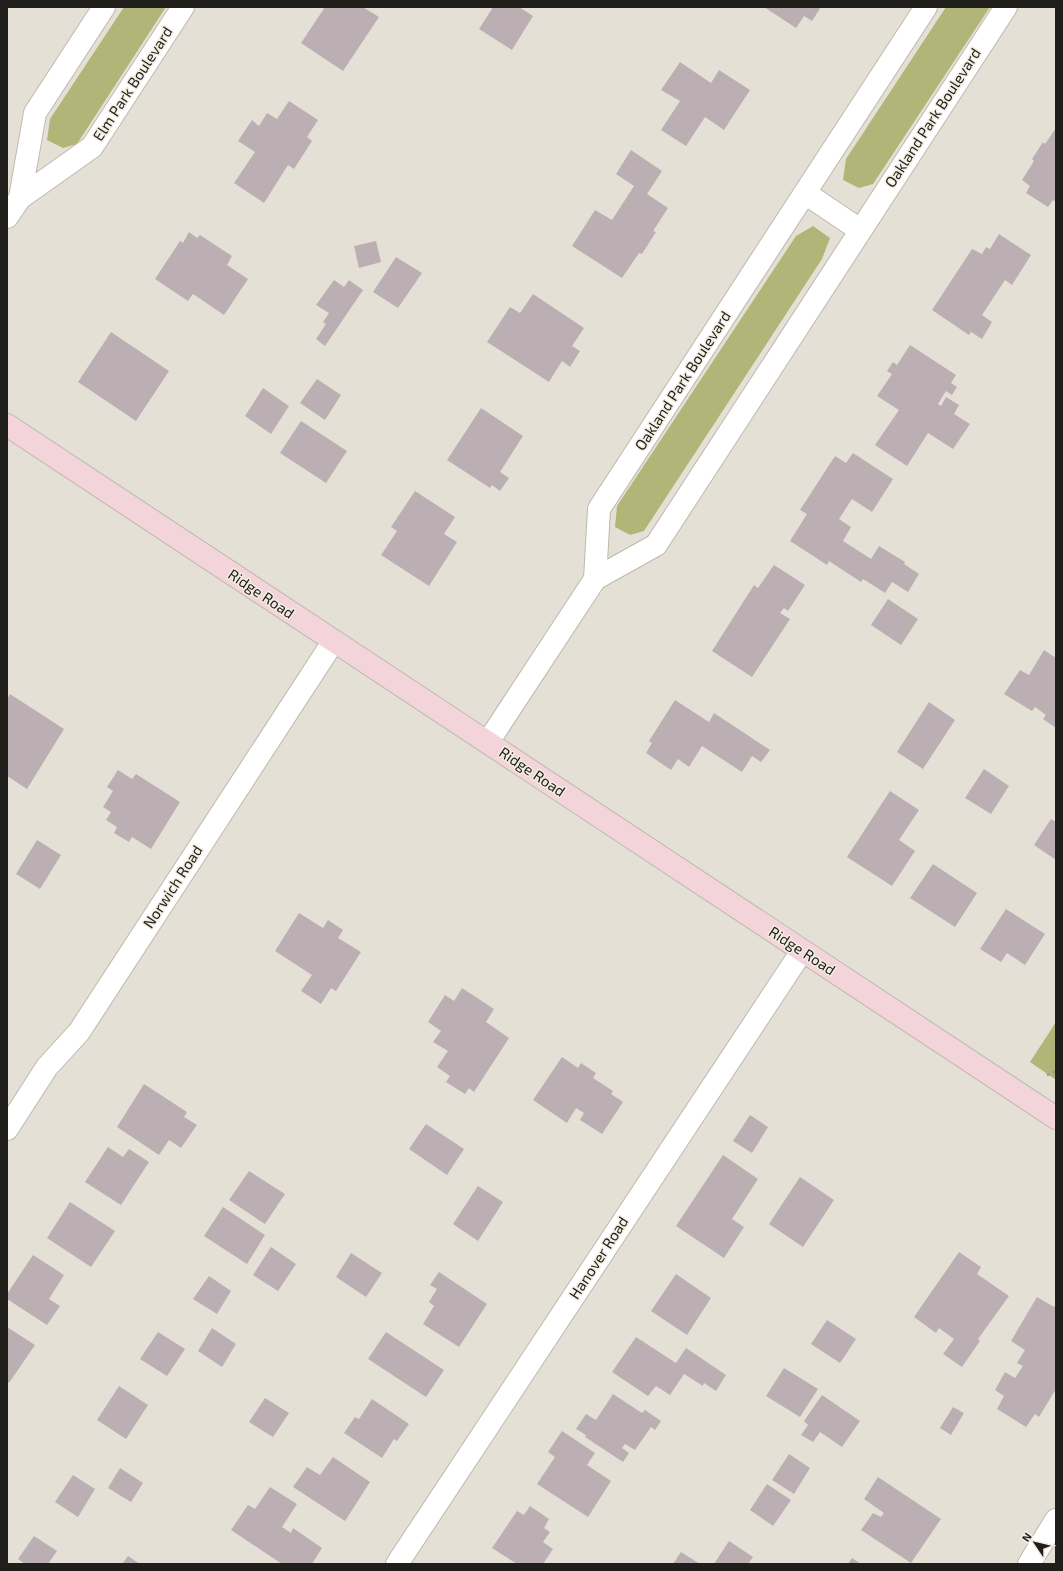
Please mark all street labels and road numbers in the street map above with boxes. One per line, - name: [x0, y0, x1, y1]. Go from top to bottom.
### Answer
- street label: Elm Park Boulevard: [88, 23, 176, 144]
- street label: Oakland Park Boulevard: [880, 44, 984, 191]
- street label: Oakland Park Boulevard: [630, 307, 734, 454]
- street label: Ridge Road: [225, 565, 298, 622]
- street label: Ridge Road: [496, 743, 569, 800]
- street label: Norwich Road: [139, 842, 206, 931]
- street label: Ridge Road: [766, 922, 839, 978]
- street label: Hanover Road: [565, 1213, 632, 1302]

